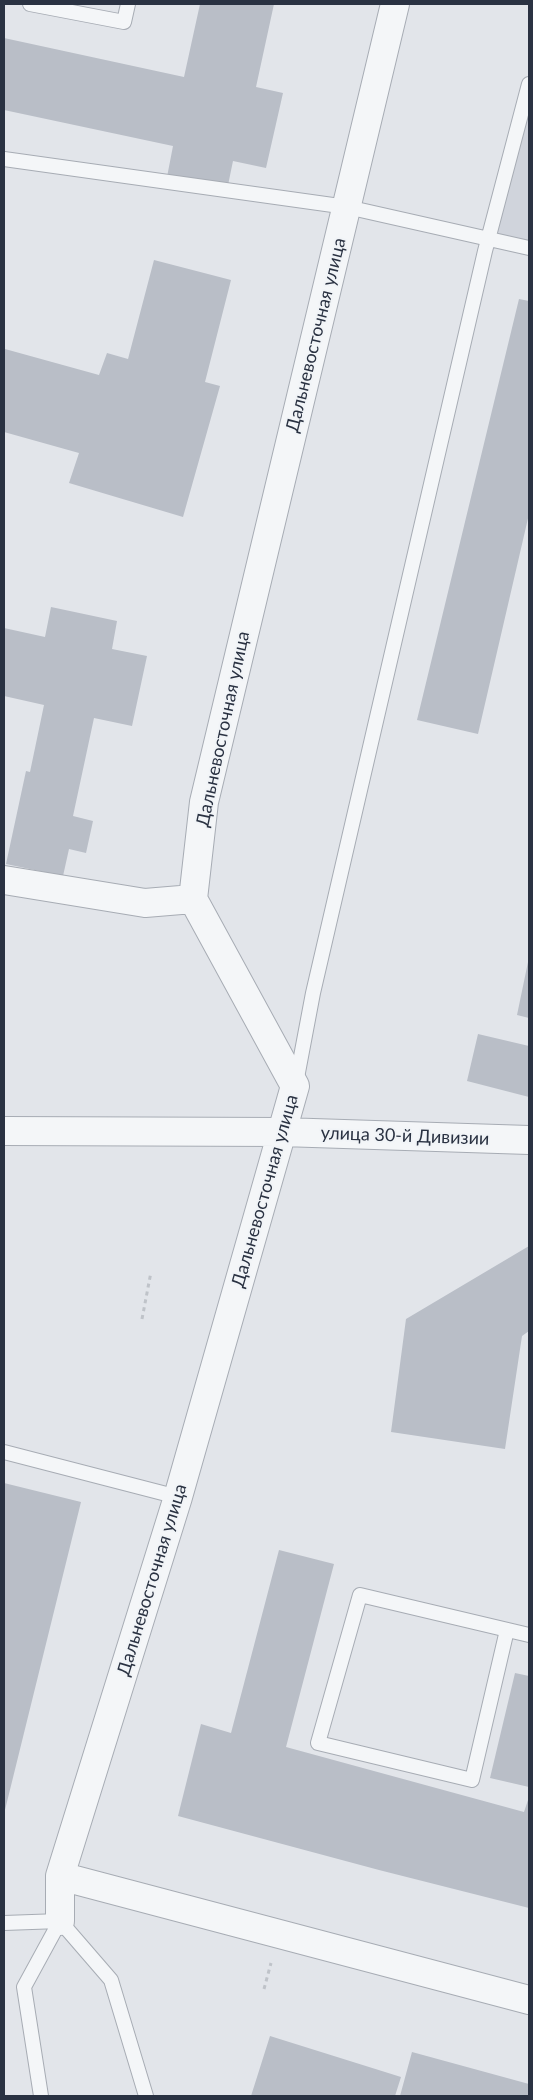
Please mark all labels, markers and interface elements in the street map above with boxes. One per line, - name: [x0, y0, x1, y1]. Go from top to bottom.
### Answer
- street label: Дальневосточная улица: [281, 236, 351, 434]
- street label: Дальневосточная улица: [192, 629, 254, 829]
- street label: Дальневосточная улица: [227, 1092, 303, 1290]
- street label: улица 30-й Дивизии: [320, 1122, 490, 1150]
- street label: Дальневосточная улица: [113, 1481, 191, 1679]

